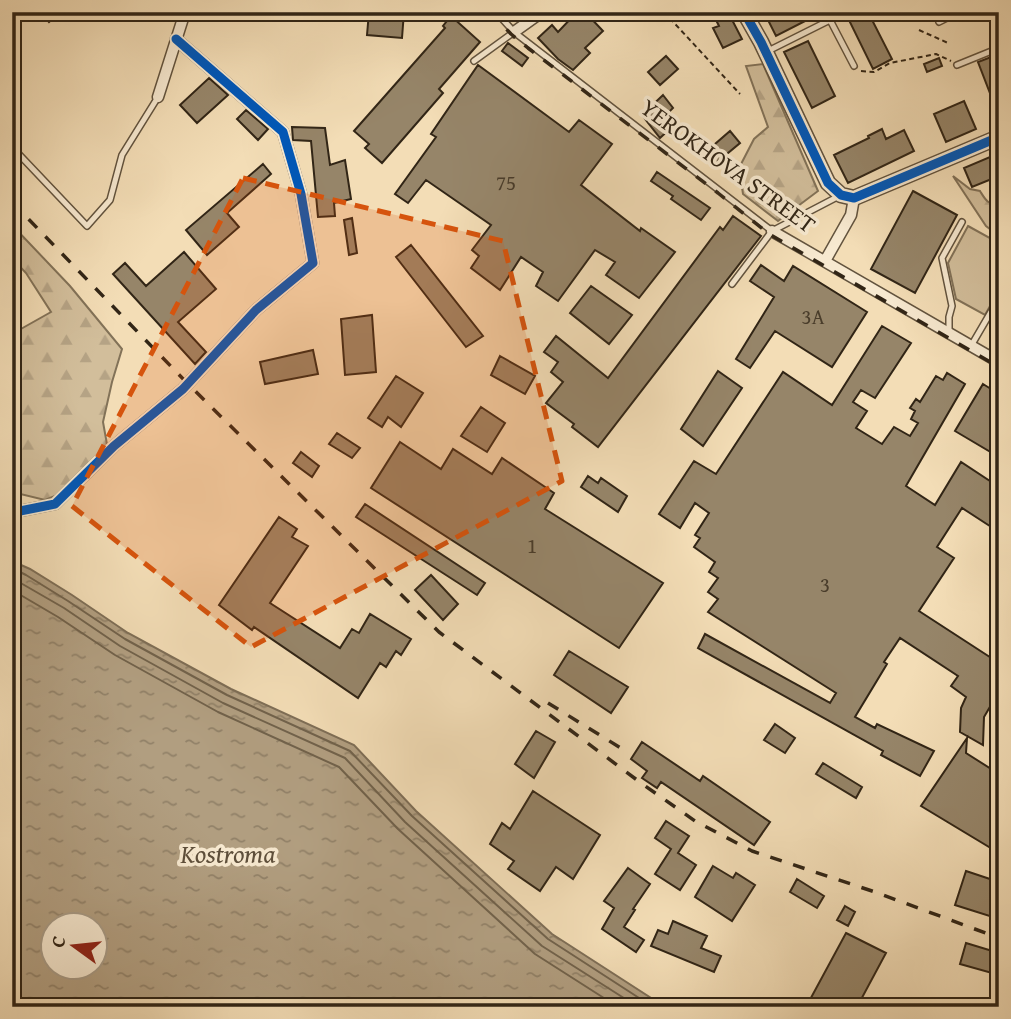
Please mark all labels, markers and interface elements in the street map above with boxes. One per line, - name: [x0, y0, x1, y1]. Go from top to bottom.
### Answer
- street label: YEROKHOVA STREET: [634, 90, 823, 241]
- house number: 75: [496, 167, 516, 198]
- house number: 3А: [802, 301, 825, 332]
- house number: 1: [527, 530, 537, 561]
- house number: 3: [820, 569, 830, 600]
- water label: Kostroma: [180, 834, 275, 873]
- north arrow: [38, 911, 108, 981]
- text: С: [43, 933, 73, 950]

